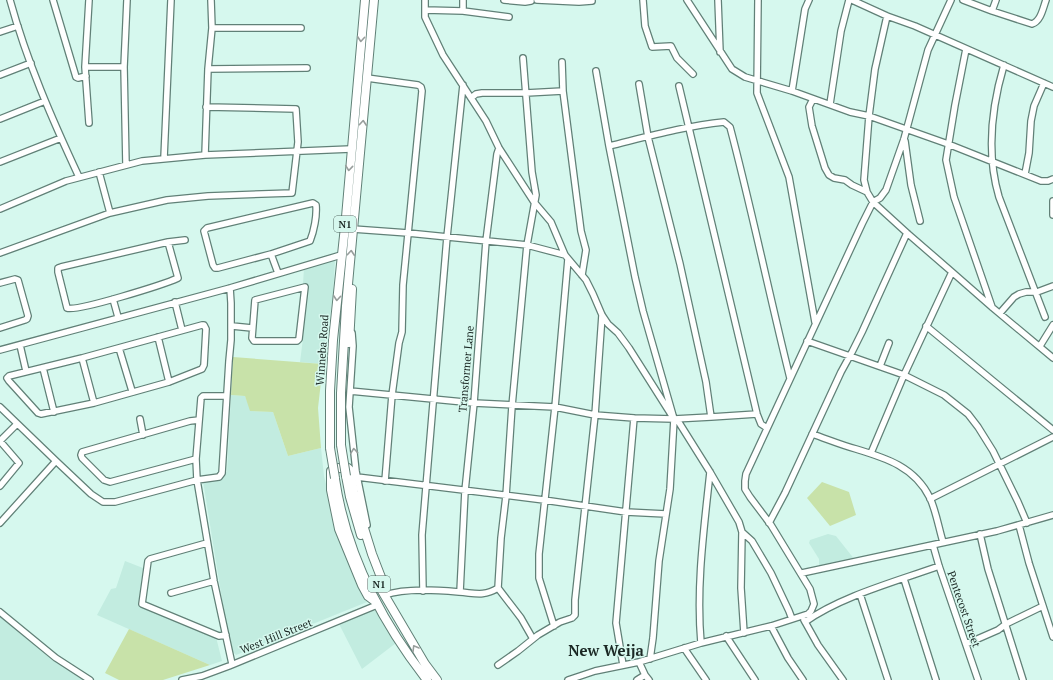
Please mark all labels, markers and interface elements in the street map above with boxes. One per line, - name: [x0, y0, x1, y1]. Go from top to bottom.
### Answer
- one-way arrow: [357, 36, 366, 42]
- one-way arrow: [358, 120, 367, 126]
- one-way arrow: [345, 165, 354, 171]
- road number: N1: [334, 216, 356, 232]
- one-way arrow: [347, 250, 356, 256]
- one-way arrow: [333, 295, 342, 301]
- street label: Winneba Road: [313, 314, 331, 386]
- street label: Transformer Lane: [455, 325, 477, 413]
- one-way arrow: [349, 448, 358, 454]
- street label: Pentecost Street: [944, 569, 984, 649]
- road number: N1: [368, 576, 390, 592]
- street label: West Hill Street: [238, 615, 314, 657]
- district label: New Weija: [568, 640, 644, 660]
- one-way arrow: [413, 645, 420, 652]

